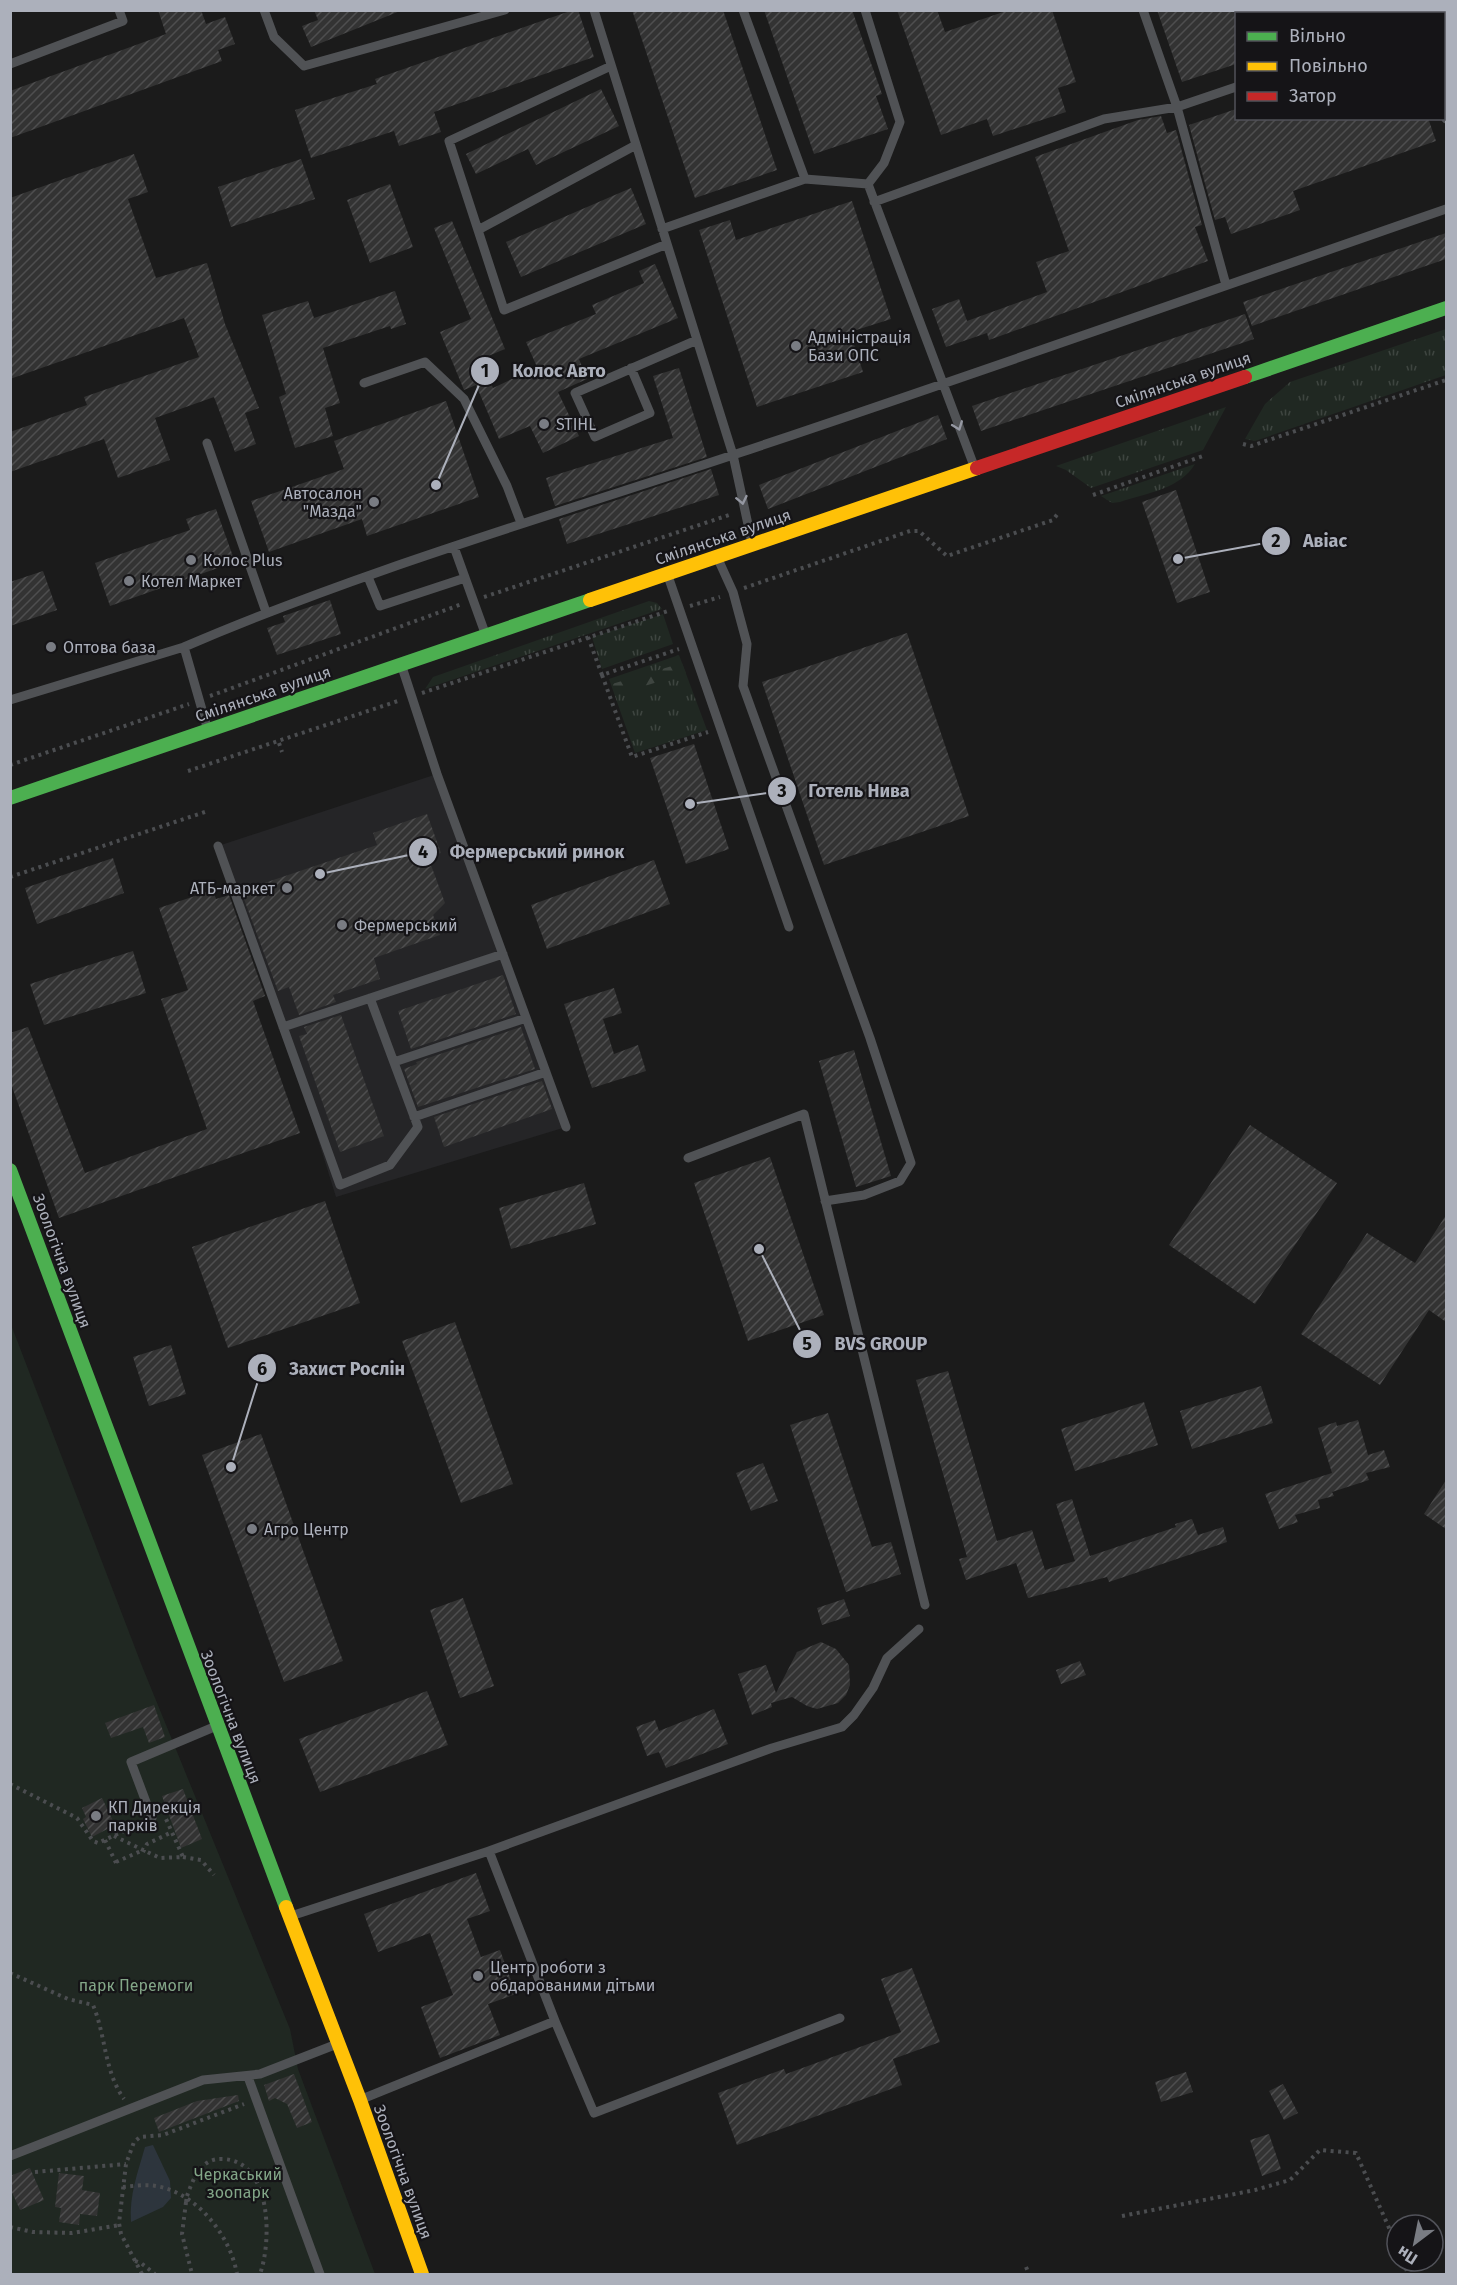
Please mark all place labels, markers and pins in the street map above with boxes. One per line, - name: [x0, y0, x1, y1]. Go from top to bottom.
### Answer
- place label: Адміністрація Бази ОПС: [808, 328, 911, 365]
- marker: Адміністрація Бази ОПС: [789, 339, 803, 353]
- callout: Колос Авто: [470, 353, 618, 389]
- place label: STIHL: [556, 415, 596, 434]
- marker: STIHL: [537, 417, 551, 431]
- place label: Автосалон "Мазда": [284, 484, 362, 521]
- marker: Автосалон "Мазда": [367, 495, 381, 509]
- callout: Авіас: [1261, 523, 1359, 559]
- place label: Колос Plus: [203, 551, 282, 570]
- marker: Колос Plus: [184, 553, 198, 567]
- place label: Котел Маркет: [141, 572, 243, 591]
- marker: Котел Маркет: [122, 574, 136, 588]
- place label: Оптова база: [63, 638, 156, 657]
- marker: Оптова база: [44, 640, 58, 654]
- callout: Готель Нива: [767, 773, 922, 809]
- callout: Фермерський ринок: [408, 834, 636, 870]
- place label: АТБ-маркет: [190, 879, 276, 898]
- marker: АТБ-маркет: [280, 881, 294, 895]
- place label: Фермерський: [354, 916, 458, 935]
- marker: Фермерський: [335, 918, 349, 932]
- callout: BVS GROUP: [792, 1326, 939, 1362]
- callout: Захист Рослін: [247, 1350, 417, 1386]
- place label: Агро Центр: [264, 1520, 349, 1539]
- marker: Агро Центр: [245, 1522, 259, 1536]
- place label: КП Дирекція парків: [108, 1798, 201, 1835]
- marker: КП Дирекція парків: [89, 1809, 103, 1823]
- place label: Центр роботи з обдарованими дітьми: [490, 1958, 655, 1995]
- marker: Центр роботи з обдарованими дітьми: [471, 1969, 485, 1983]

